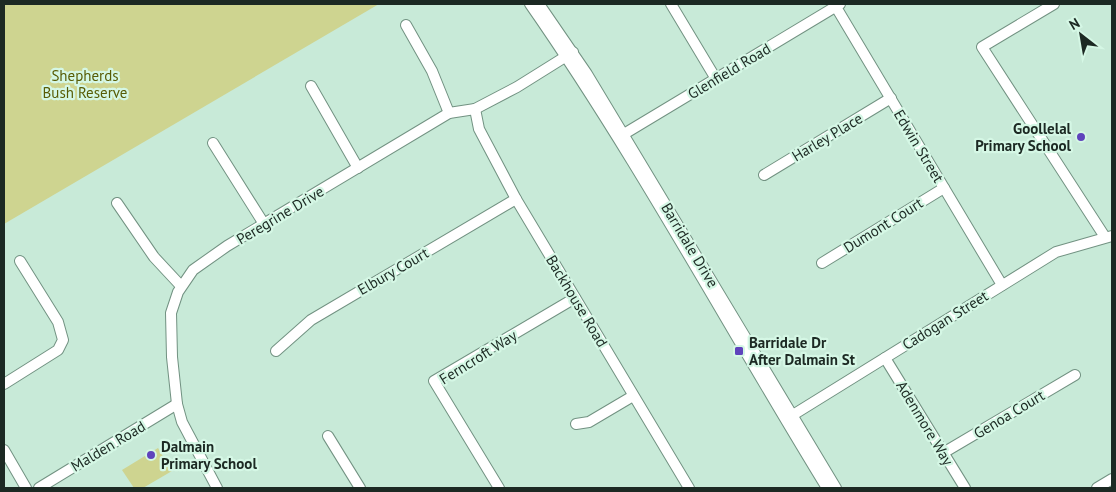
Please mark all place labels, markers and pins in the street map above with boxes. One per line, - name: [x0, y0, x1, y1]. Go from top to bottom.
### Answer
- place label: Goollelal Primary School: [975, 119, 1072, 155]
- marker: Goollelal Primary School: [1075, 131, 1087, 143]
- place label: Barridale Dr After Dalmain St: [749, 333, 856, 369]
- marker: Barridale Dr After Dalmain St: [733, 345, 745, 357]
- place label: Dalmain Primary School: [161, 437, 257, 473]
- marker: Dalmain Primary School: [145, 449, 157, 461]

